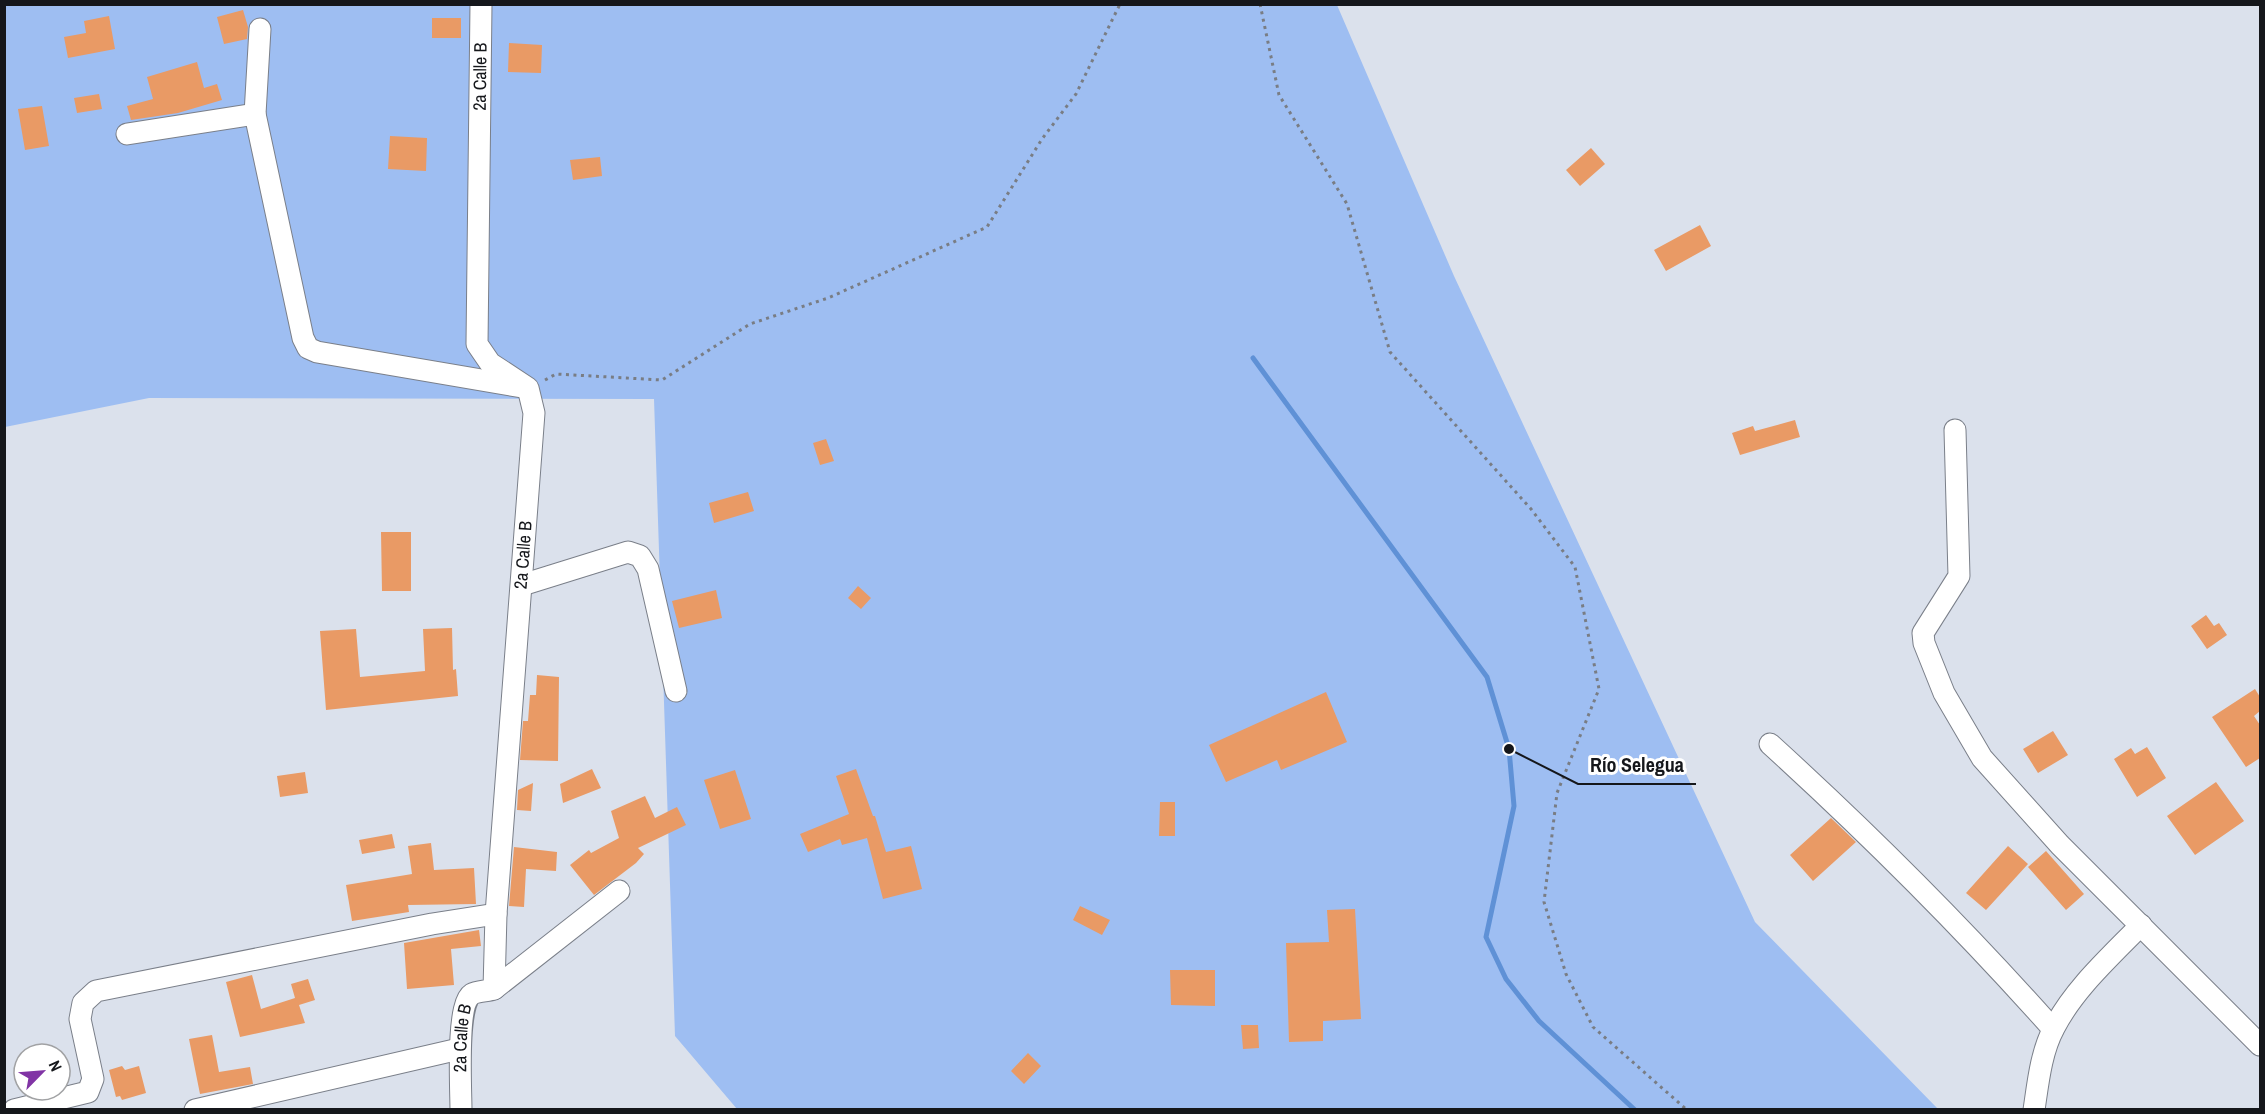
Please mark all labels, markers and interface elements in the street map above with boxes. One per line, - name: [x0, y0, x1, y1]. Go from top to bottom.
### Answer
- street label: 2a Calle B: [467, 42, 493, 111]
- street label: 2a Calle B: [508, 520, 538, 590]
- callout: Río Selegua: [1578, 746, 1696, 784]
- text: Río Selegua: [1590, 751, 1684, 778]
- street label: 2a Calle B: [447, 1001, 477, 1072]
- north arrow: [12, 1042, 72, 1102]
- text: N: [44, 1057, 68, 1075]

